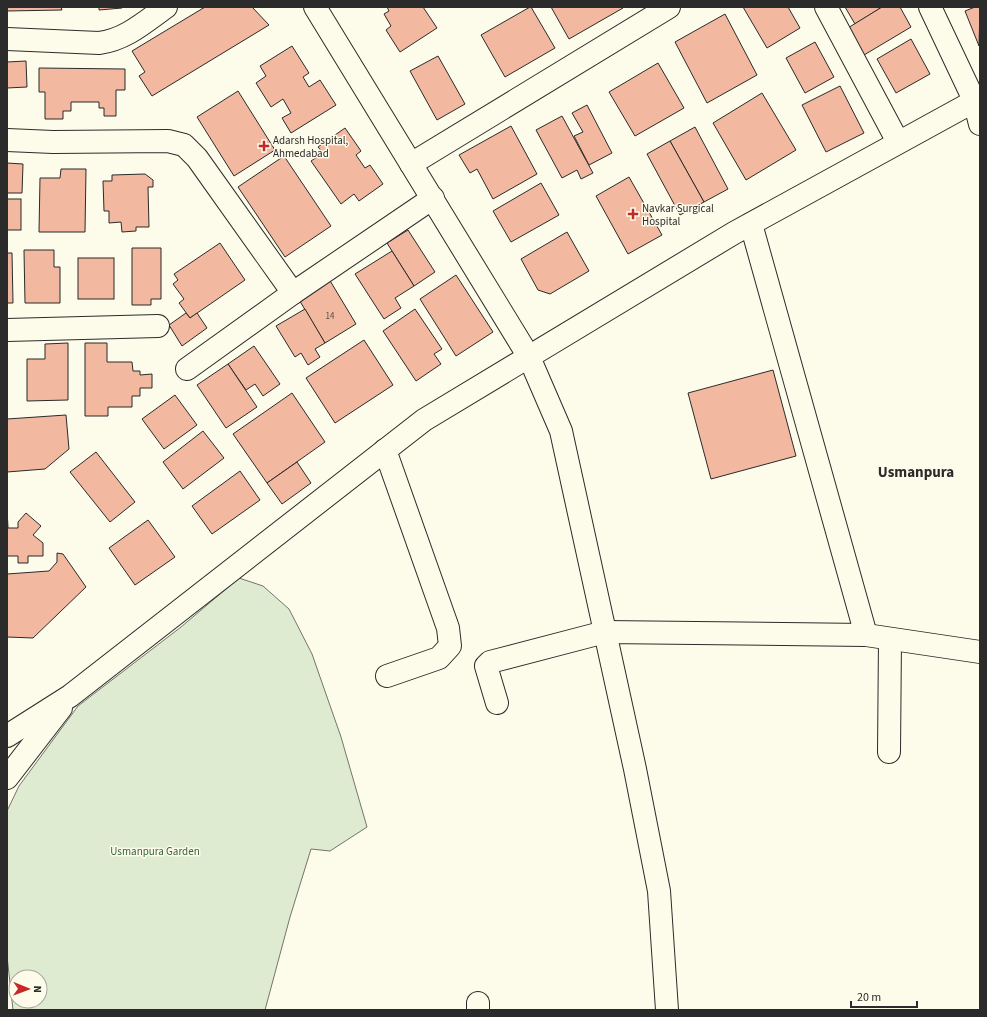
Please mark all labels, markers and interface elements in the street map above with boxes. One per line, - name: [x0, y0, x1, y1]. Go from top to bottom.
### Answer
- place label: Adarsh Hospital, Ahmedabad: [273, 133, 349, 161]
- marker: Adarsh Hospital, Ahmedabad: [258, 140, 270, 152]
- place label: Navkar Surgical Hospital: [642, 201, 714, 229]
- marker: Navkar Surgical Hospital: [627, 208, 639, 220]
- house number: 14: [326, 310, 335, 323]
- district label: Usmanpura: [878, 462, 954, 483]
- park label: Usmanpura Garden: [110, 844, 200, 859]
- north arrow: [8, 969, 48, 1009]
- scale bar: [851, 983, 917, 1009]
- text: N: [30, 985, 45, 993]
- text: 20 m: [857, 989, 881, 1006]

